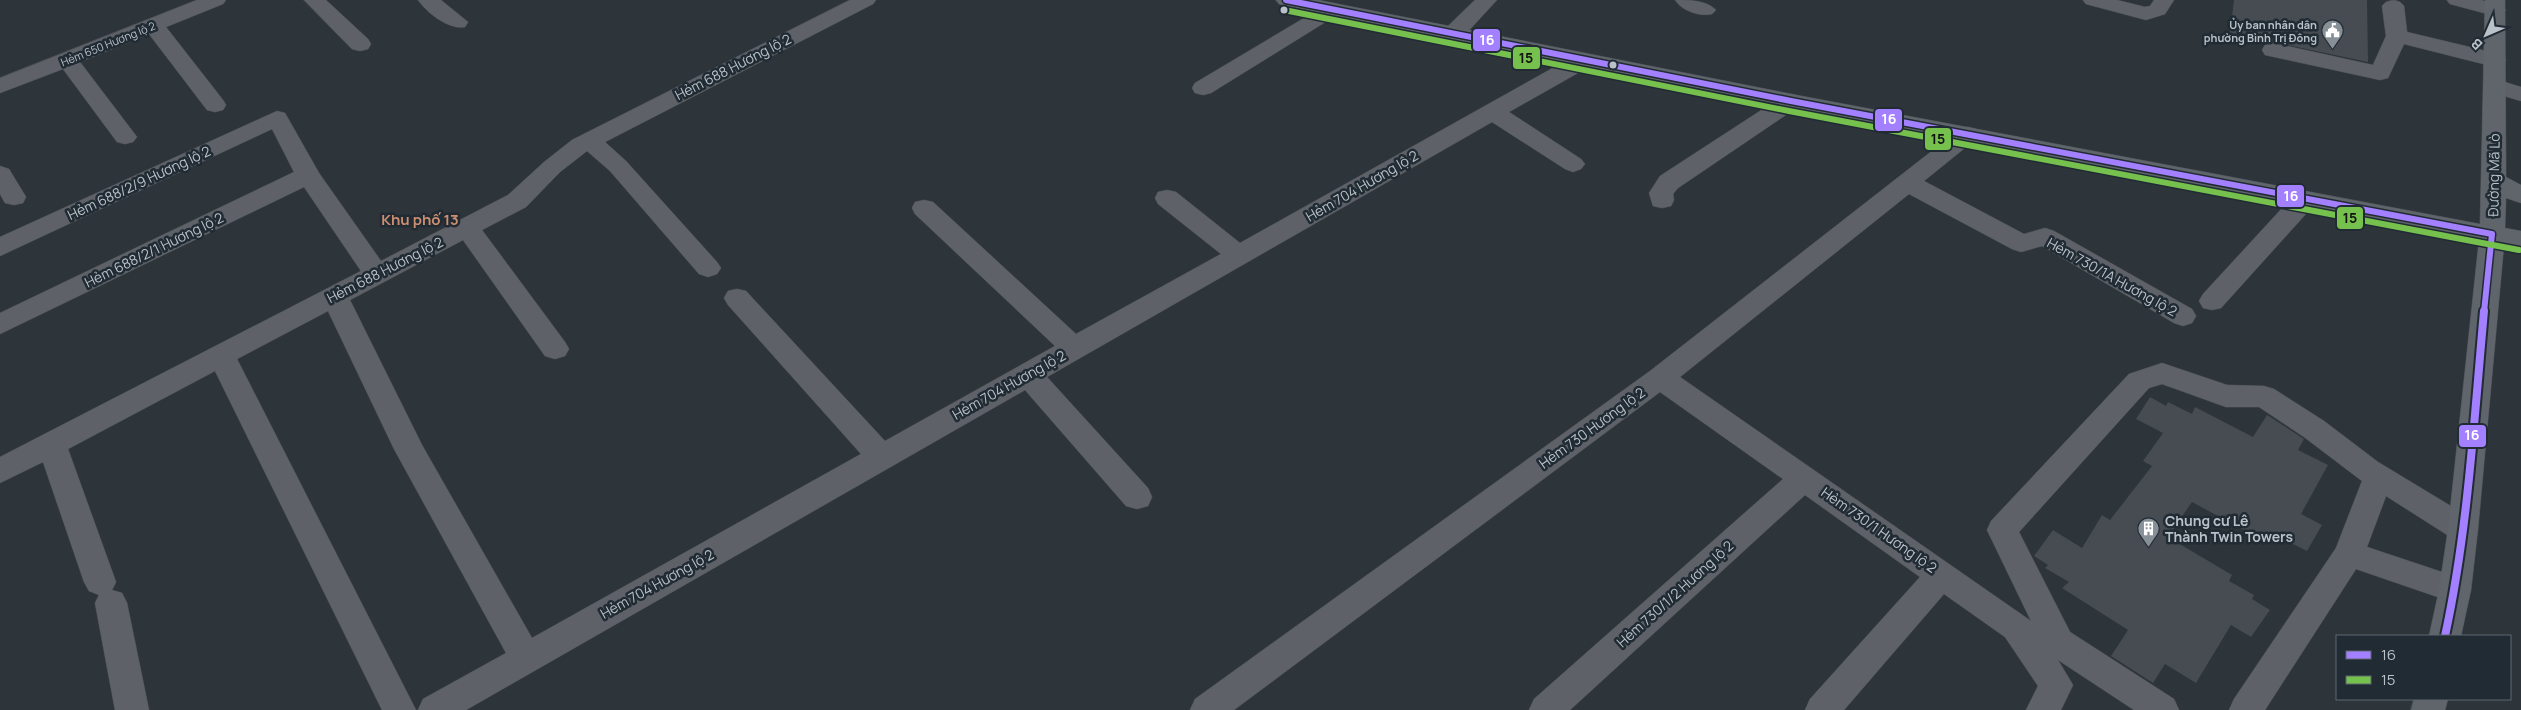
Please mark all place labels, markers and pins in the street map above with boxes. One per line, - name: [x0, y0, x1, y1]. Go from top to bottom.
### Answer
- unlabelled marker: [1279, 5, 1289, 15]
- place label: Ủy ban nhân dân phường Bình Trị Đông: [2204, 17, 2317, 45]
- public building icon: Ủy ban nhân dân phường Bình Trị Đông: [2321, 19, 2345, 50]
- unlabelled marker: [1608, 60, 1618, 70]
- place label: Chung cư Lê Thành Twin Towers: [2165, 511, 2293, 546]
- building icon: Chung cư Lê Thành Twin Towers: [2137, 517, 2161, 548]

